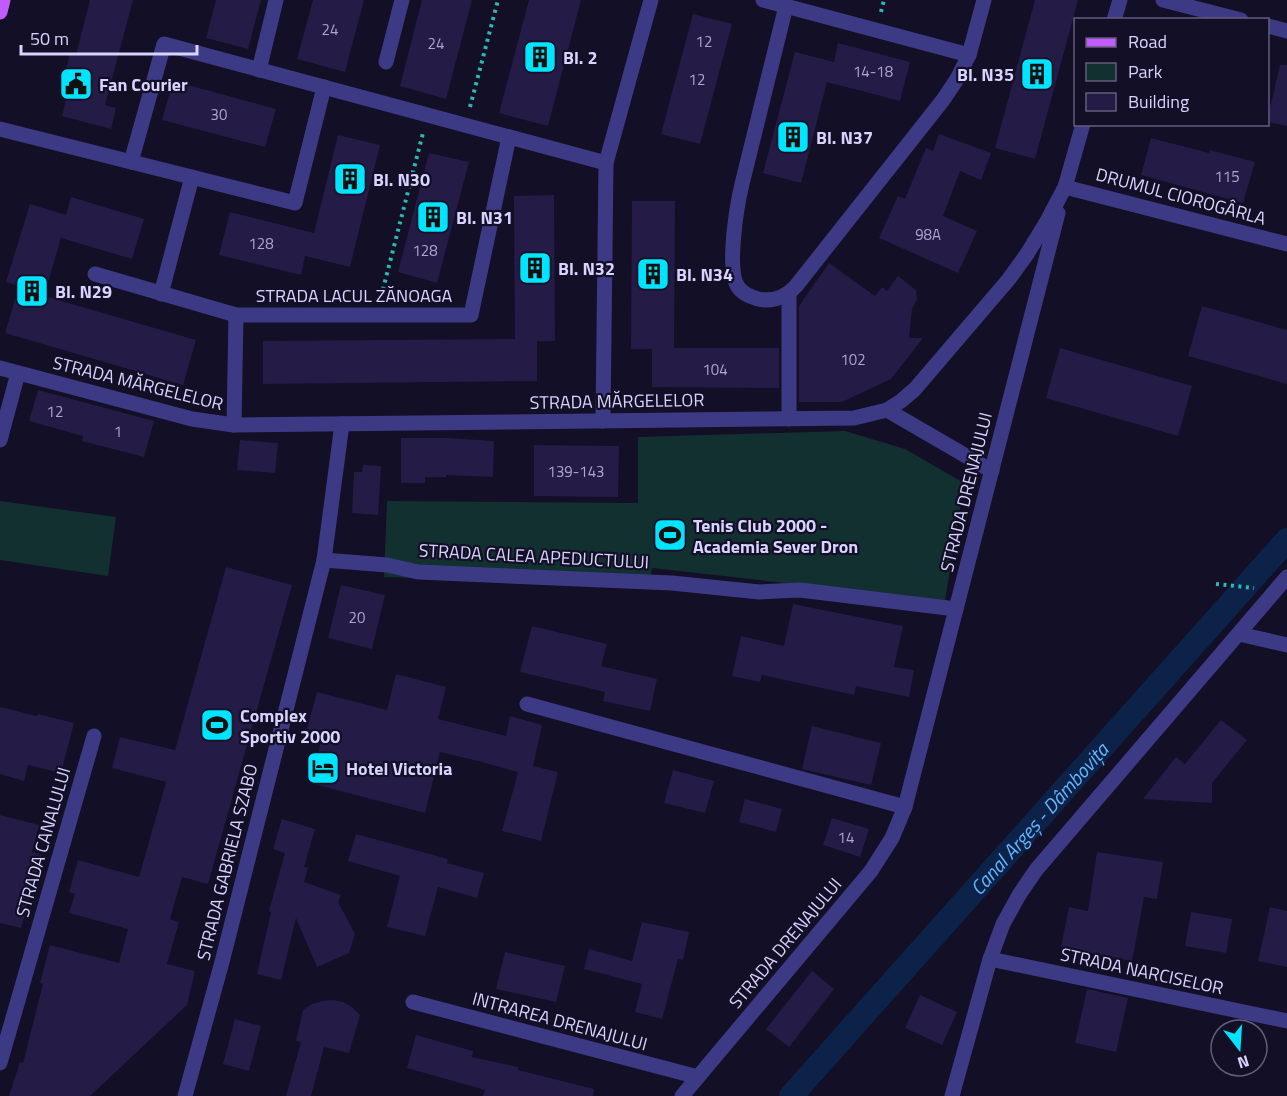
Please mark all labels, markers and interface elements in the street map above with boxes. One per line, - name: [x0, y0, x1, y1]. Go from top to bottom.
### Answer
- scale bar: [21, 18, 196, 56]
- house number: 24: [322, 18, 338, 41]
- legend: [1074, 18, 1269, 126]
- text: 50 m: [30, 25, 69, 52]
- text: Road: [1128, 28, 1167, 55]
- house number: 12: [696, 30, 712, 53]
- house number: 24: [428, 32, 444, 55]
- building icon: Bl. 2: [522, 39, 558, 75]
- place label: Bl. 2: [563, 44, 597, 71]
- building icon: Bl. N35: [1019, 56, 1055, 92]
- text: Park: [1128, 58, 1163, 85]
- house number: 14-18: [853, 60, 893, 83]
- place label: Bl. N35: [957, 61, 1014, 88]
- public building icon: Fan Courier: [58, 66, 94, 102]
- house number: 12: [689, 68, 705, 91]
- place label: Fan Courier: [99, 71, 188, 98]
- text: Building: [1128, 88, 1189, 115]
- house number: 30: [211, 103, 227, 126]
- building icon: Bl. N37: [775, 119, 811, 155]
- place label: Bl. N37: [816, 124, 873, 151]
- street label: DRUMUL CIOROGÂRLA: [1093, 160, 1269, 232]
- building icon: Bl. N30: [332, 161, 368, 197]
- house number: 115: [1214, 165, 1240, 188]
- place label: Bl. N30: [373, 166, 430, 193]
- building icon: Bl. N31: [415, 199, 451, 235]
- place label: Bl. N31: [456, 204, 513, 231]
- house number: 98A: [915, 223, 941, 246]
- house number: 128: [248, 232, 274, 255]
- house number: 128: [412, 239, 438, 262]
- building icon: Bl. N32: [517, 250, 553, 286]
- place label: Bl. N32: [558, 255, 615, 282]
- building icon: Bl. N34: [635, 256, 671, 292]
- place label: Bl. N34: [676, 261, 733, 288]
- building icon: Bl. N29: [14, 273, 50, 309]
- place label: Bl. N29: [55, 278, 112, 305]
- street label: STRADA LACUL ZĂNOAGA: [256, 282, 453, 309]
- house number: 102: [840, 348, 866, 371]
- street label: STRADA MĂRGELELOR: [50, 349, 226, 417]
- house number: 104: [702, 358, 728, 381]
- street label: STRADA MĂRGELELOR: [529, 386, 705, 416]
- house number: 12: [47, 400, 63, 423]
- street label: STRADA DRENAJULUI: [933, 409, 999, 575]
- house number: 1: [114, 420, 122, 443]
- house number: 139-143: [548, 460, 604, 483]
- place label: Tenis Club 2000 - Academia Sever Dron: [693, 512, 858, 560]
- sports icon: Tenis Club 2000 - Academia Sever Dron: [652, 517, 688, 553]
- street label: STRADA CALEA APEDUCTULUI: [418, 536, 650, 576]
- house number: 20: [349, 606, 365, 629]
- place label: Complex Sportiv 2000: [240, 702, 340, 750]
- sports icon: Complex Sportiv 2000: [199, 707, 235, 743]
- water label: Canal Argeș - Dâmbovița: [962, 734, 1116, 902]
- hotel icon: Hotel Victoria: [305, 750, 341, 786]
- place label: Hotel Victoria: [346, 755, 452, 782]
- street label: STRADA GABRIELA SZABO: [189, 761, 265, 963]
- street label: STRADA CANALULUI: [9, 764, 77, 920]
- house number: 14: [838, 826, 854, 849]
- street label: STRADA DRENAJULUI: [722, 872, 848, 1014]
- street label: STRADA NARCISELOR: [1058, 941, 1226, 1001]
- street label: INTRAREA DRENAJULUI: [469, 985, 651, 1057]
- north arrow: [1209, 1018, 1269, 1078]
- text: N: [1235, 1049, 1252, 1075]

